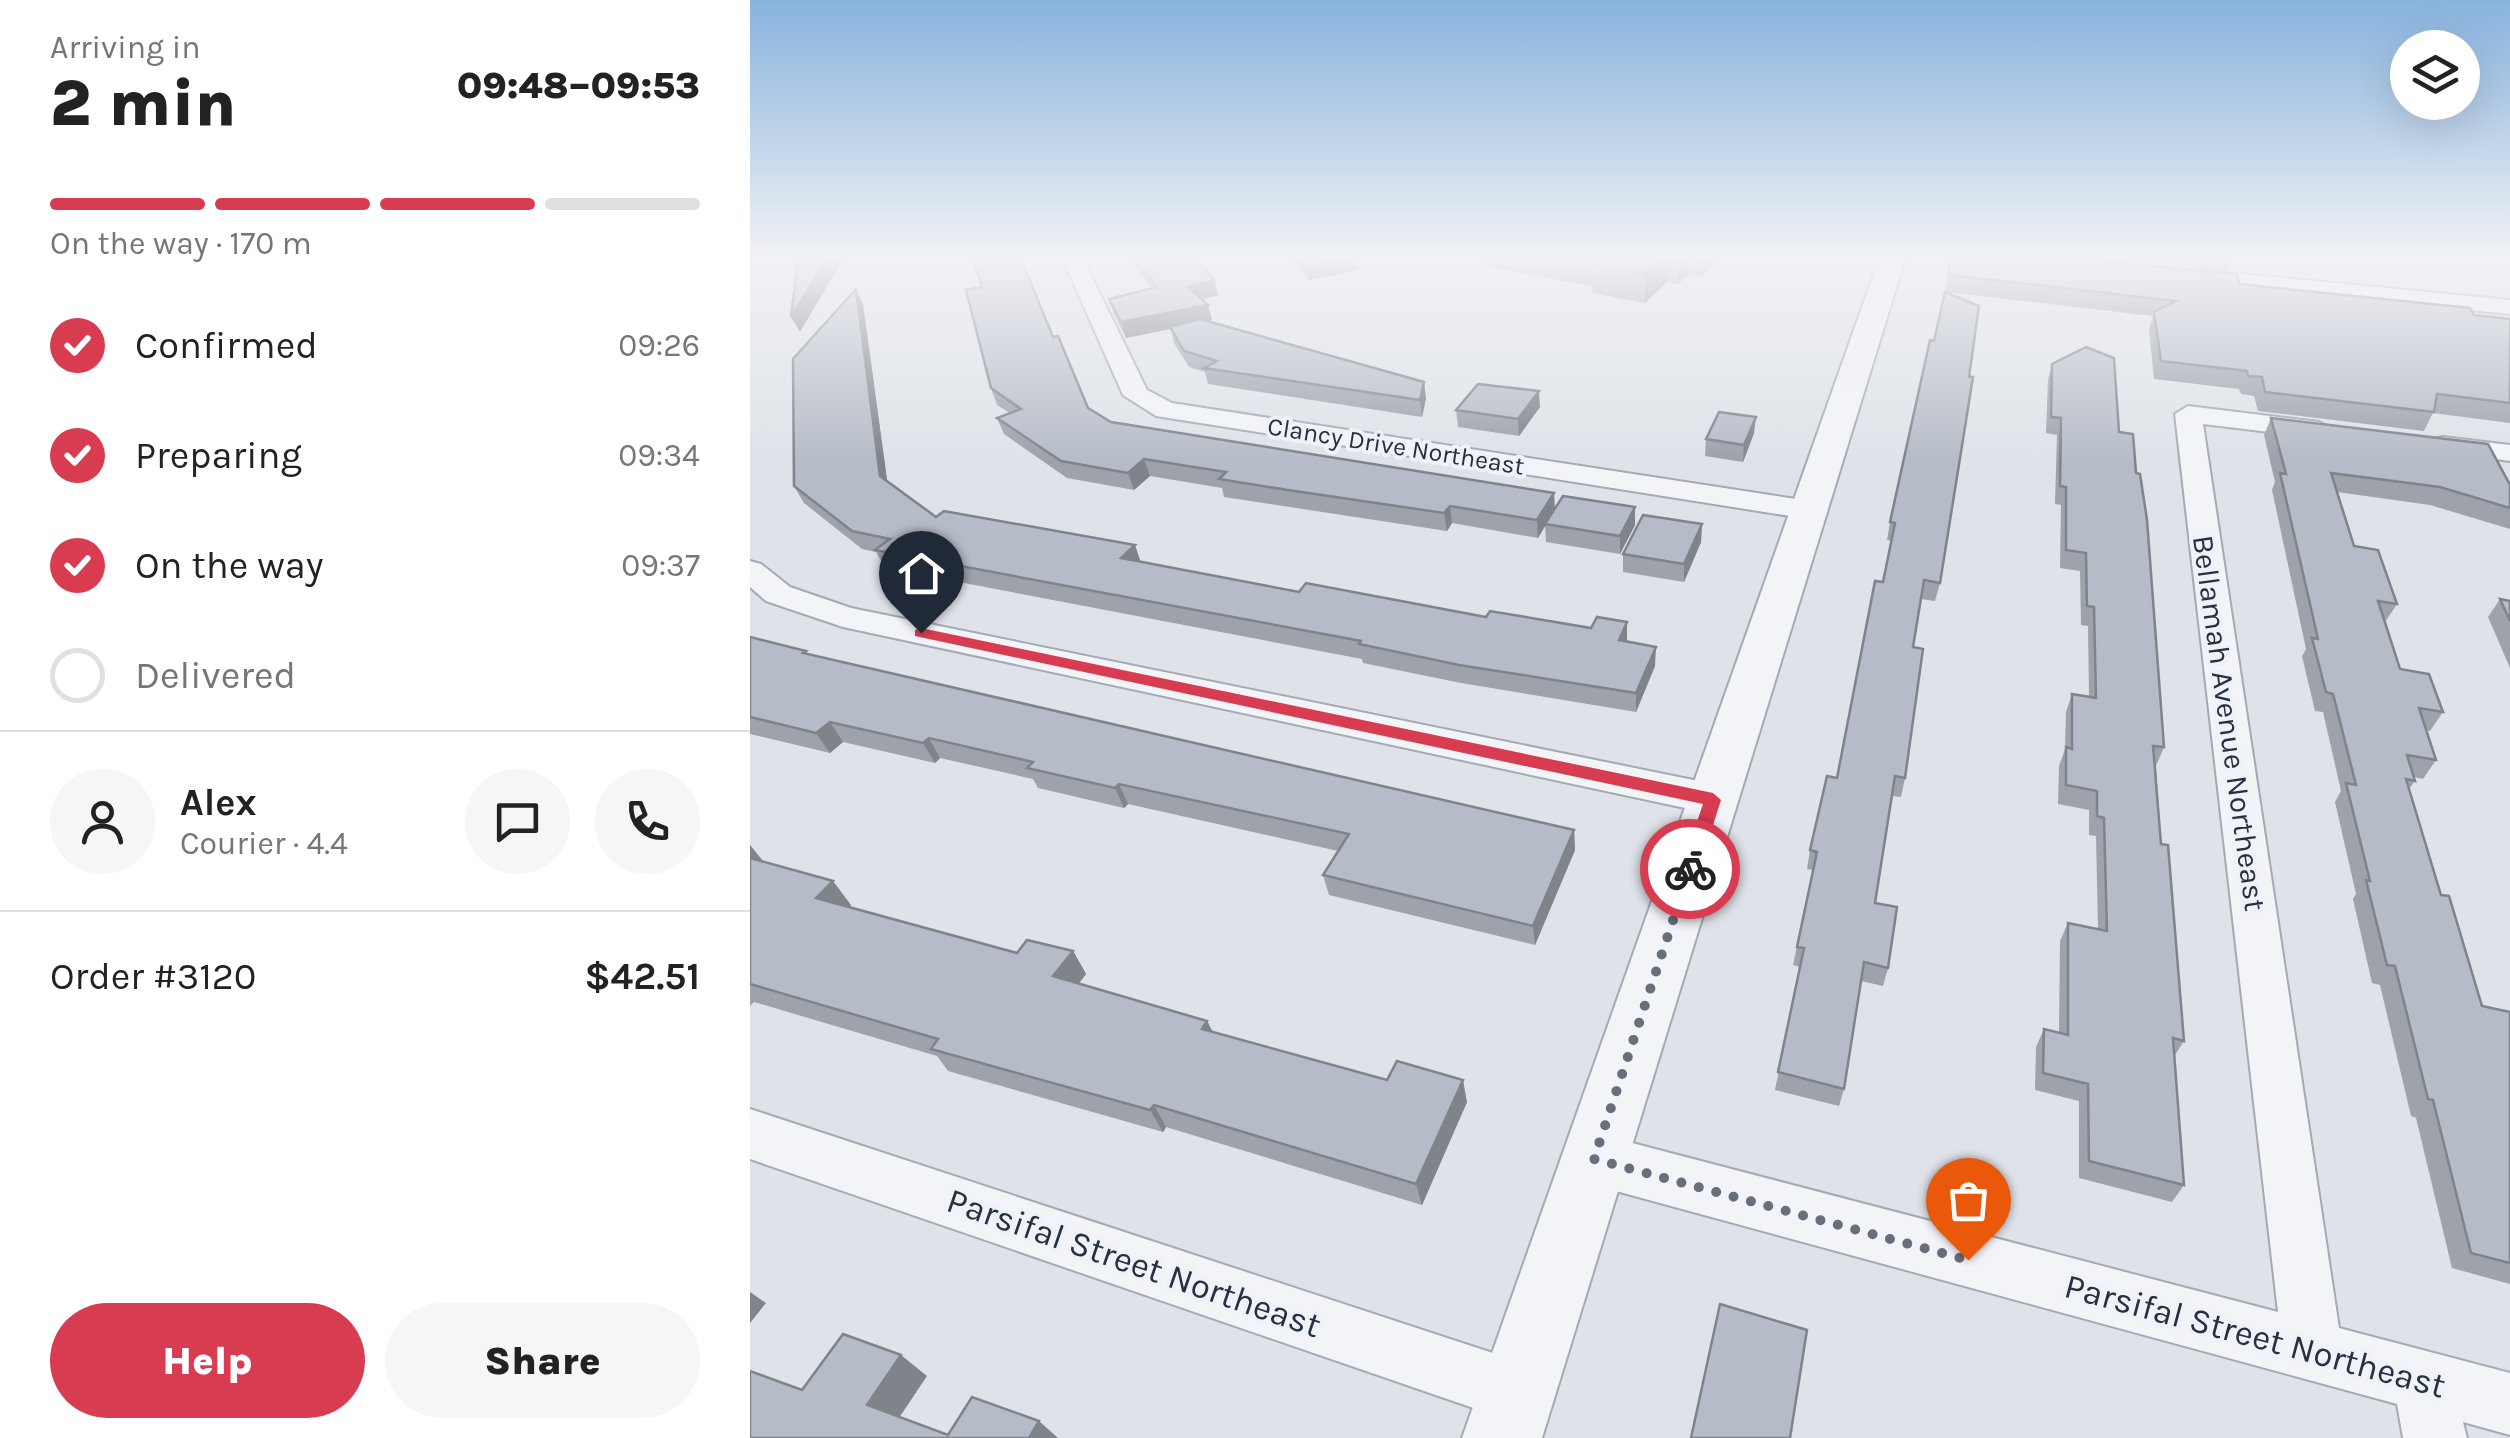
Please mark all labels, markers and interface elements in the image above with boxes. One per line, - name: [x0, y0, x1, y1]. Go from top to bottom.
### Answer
- text: Arriving in: [50, 29, 201, 66]
- map controls: [2390, 30, 2480, 120]
- button: layers: [2390, 30, 2480, 120]
- text: 09:48–09:53: [457, 63, 700, 108]
- text: 2 min: [50, 65, 236, 141]
- text: On the way · 170 m: [50, 225, 312, 262]
- icon: check: [50, 318, 105, 373]
- text: Confirmed: [135, 323, 318, 368]
- text: 09:26: [618, 327, 700, 364]
- street label: Clancy Drive Northeast: [1266, 411, 1526, 481]
- icon: check: [50, 428, 105, 483]
- text: Preparing: [135, 433, 302, 478]
- text: 09:34: [618, 437, 700, 474]
- pin: [879, 531, 964, 634]
- street label: Bellamah Avenue Northeast: [2185, 533, 2273, 913]
- icon: check: [50, 538, 105, 593]
- text: On the way: [135, 543, 323, 588]
- icon: home: [894, 546, 949, 601]
- text: 09:37: [621, 547, 700, 584]
- text: Delivered: [135, 653, 296, 698]
- button: person: [50, 769, 155, 874]
- button: chat: [465, 769, 570, 874]
- button: phone: [595, 769, 700, 874]
- text: Alex: [180, 780, 257, 825]
- courier: [1640, 819, 1740, 919]
- text: Courier · 4.4: [180, 825, 348, 862]
- icon: bike: [1663, 842, 1718, 897]
- text: Order #3120: [50, 954, 256, 999]
- text: $42.51: [584, 954, 700, 999]
- pin: [1926, 1158, 2011, 1261]
- icon: bag: [1941, 1173, 1996, 1228]
- street label: Parsifal Street Northeast: [942, 1180, 1326, 1346]
- street label: Parsifal Street Northeast: [2060, 1265, 2450, 1407]
- button: Help: [50, 1303, 365, 1418]
- button: Share: [385, 1303, 700, 1418]

